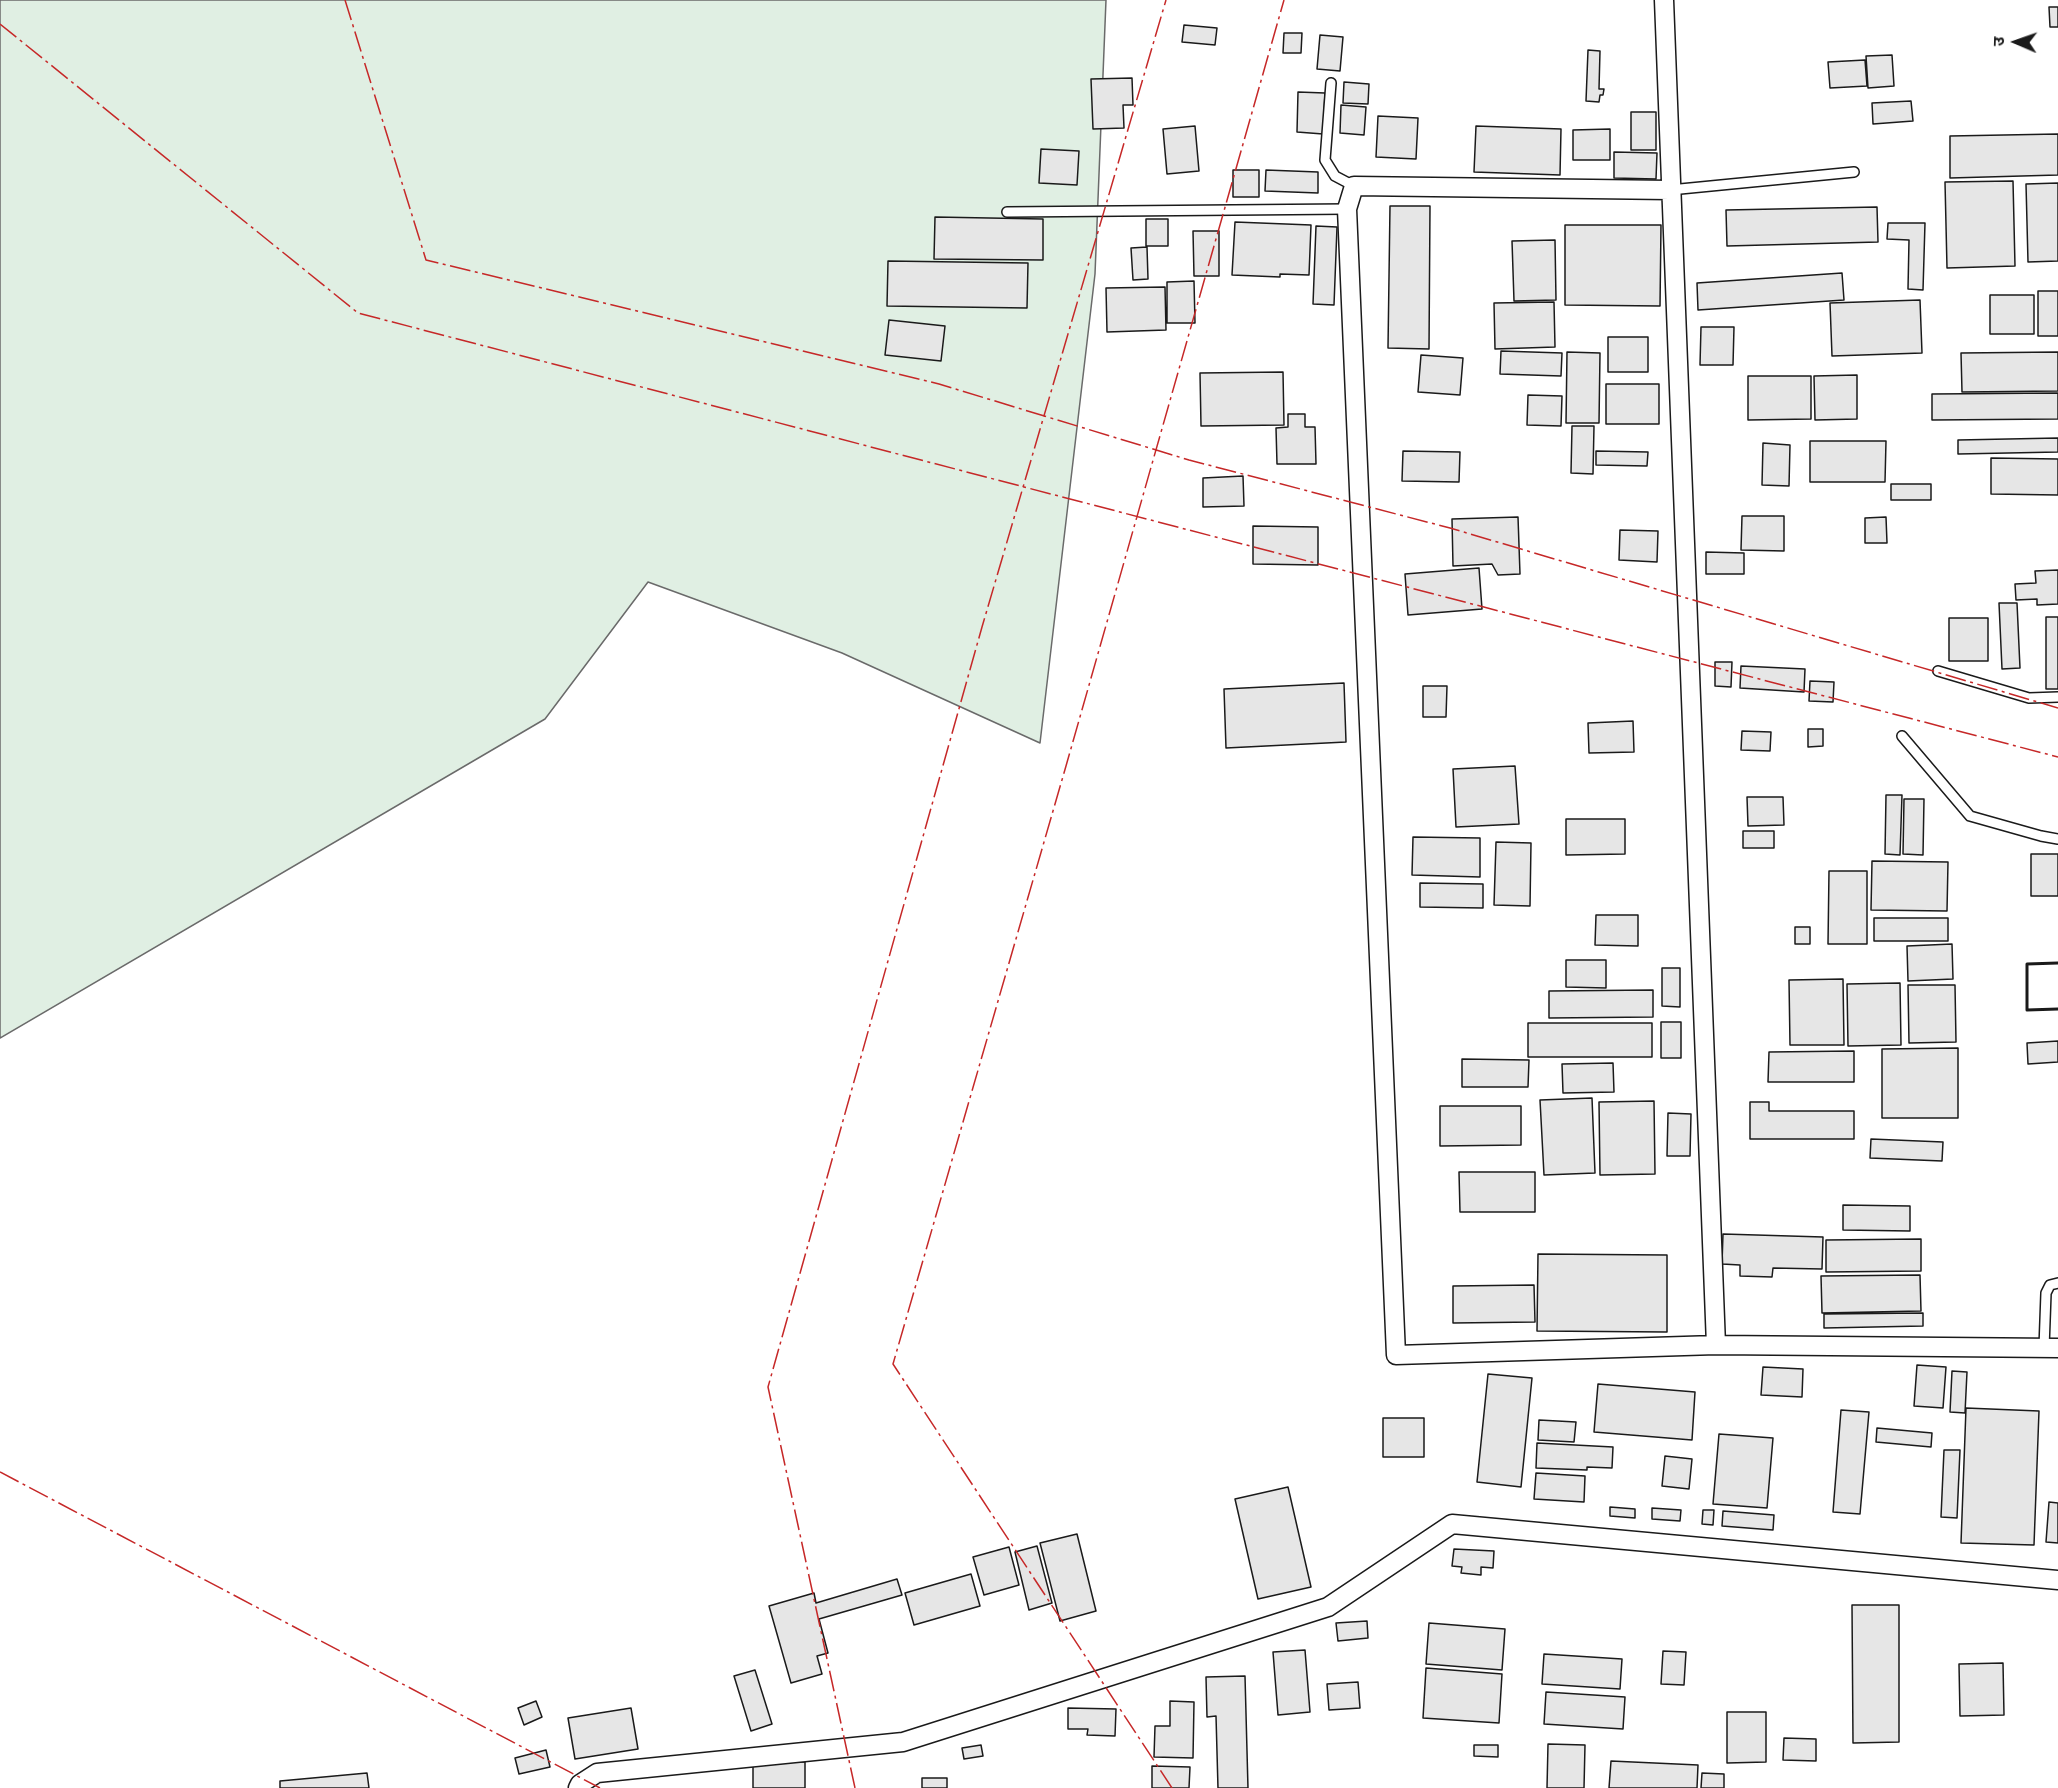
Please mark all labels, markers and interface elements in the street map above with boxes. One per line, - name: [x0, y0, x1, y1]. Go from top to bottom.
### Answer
- north arrow: [1986, 12, 2046, 72]
- text: उ: [1987, 36, 2009, 46]

